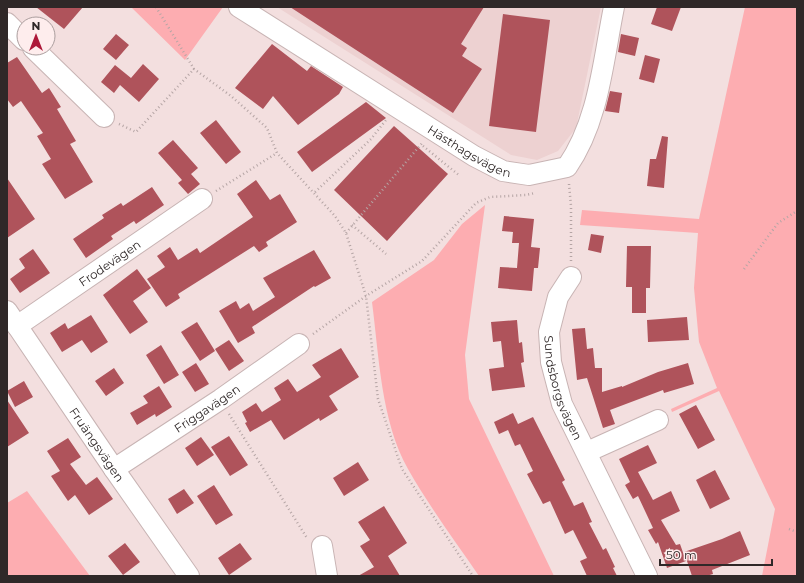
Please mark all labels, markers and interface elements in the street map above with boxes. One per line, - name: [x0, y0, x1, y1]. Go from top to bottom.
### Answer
- north arrow: [16, 16, 56, 56]
- text: N: [32, 19, 40, 33]
- street label: Hästhagsvägen: [425, 121, 512, 180]
- street label: Frodevägen: [75, 236, 143, 289]
- street label: Sundsborgsvägen: [542, 335, 586, 442]
- street label: Friggavägen: [171, 381, 243, 435]
- street label: Fruängsvägen: [67, 404, 128, 484]
- scale bar: [660, 541, 772, 567]
- text: 50 m: [666, 547, 697, 562]

